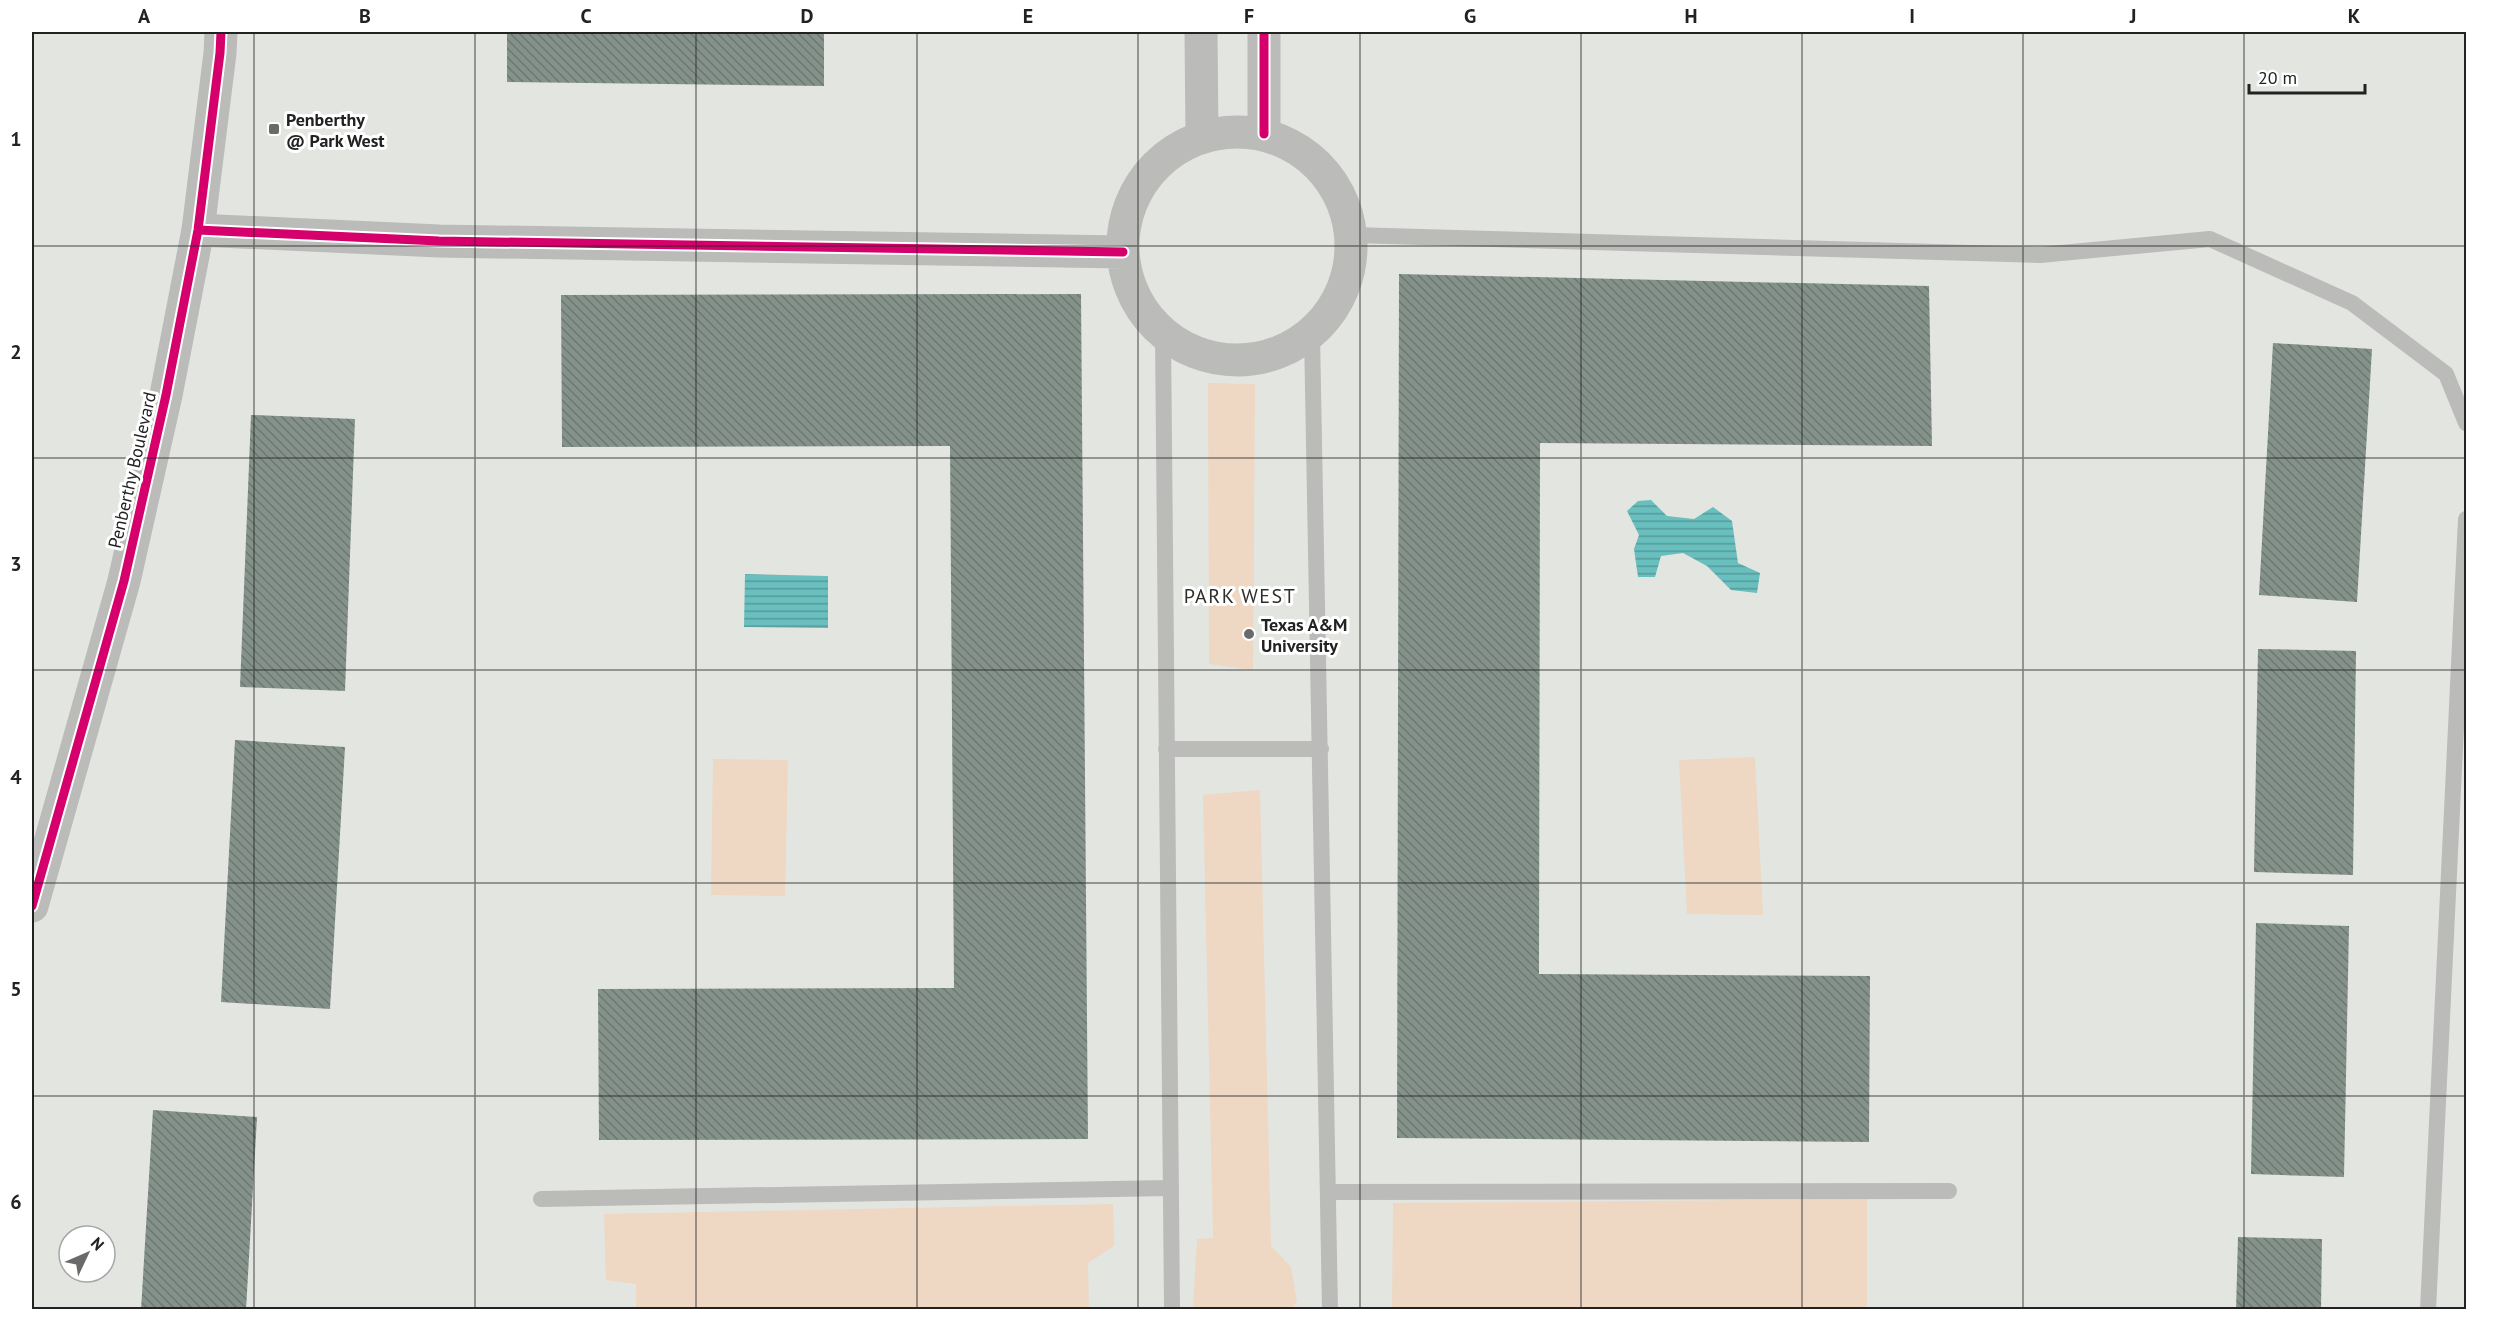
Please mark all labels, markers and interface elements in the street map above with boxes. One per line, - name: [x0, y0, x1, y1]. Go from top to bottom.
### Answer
- text: A: [138, 3, 151, 29]
- text: B: [359, 3, 371, 29]
- text: C: [580, 3, 592, 29]
- text: D: [801, 3, 814, 29]
- text: E: [1023, 3, 1033, 29]
- text: F: [1244, 3, 1254, 29]
- text: G: [1464, 3, 1476, 29]
- text: H: [1684, 3, 1698, 29]
- text: I: [1909, 3, 1915, 29]
- text: J: [2129, 3, 2136, 29]
- text: K: [2348, 3, 2361, 29]
- scale bar: [2249, 57, 2364, 95]
- text: 20 m: [2258, 66, 2297, 89]
- place label: Penberthy @ Park West: [286, 108, 385, 152]
- marker: Penberthy @ Park West: [267, 122, 281, 136]
- text: 1: [10, 126, 22, 152]
- text: 2: [10, 339, 22, 365]
- street label: Penberthy Boulevard: [103, 390, 161, 550]
- text: 3: [10, 551, 22, 577]
- district label: PARK WEST: [1184, 583, 1296, 609]
- place label: Texas A&M University: [1261, 613, 1347, 657]
- marker: Texas A&M University: [1242, 627, 1256, 641]
- text: 4: [10, 764, 22, 790]
- text: 5: [10, 976, 22, 1002]
- text: 6: [10, 1189, 22, 1215]
- north arrow: [57, 1224, 117, 1284]
- text: N: [87, 1233, 109, 1254]

